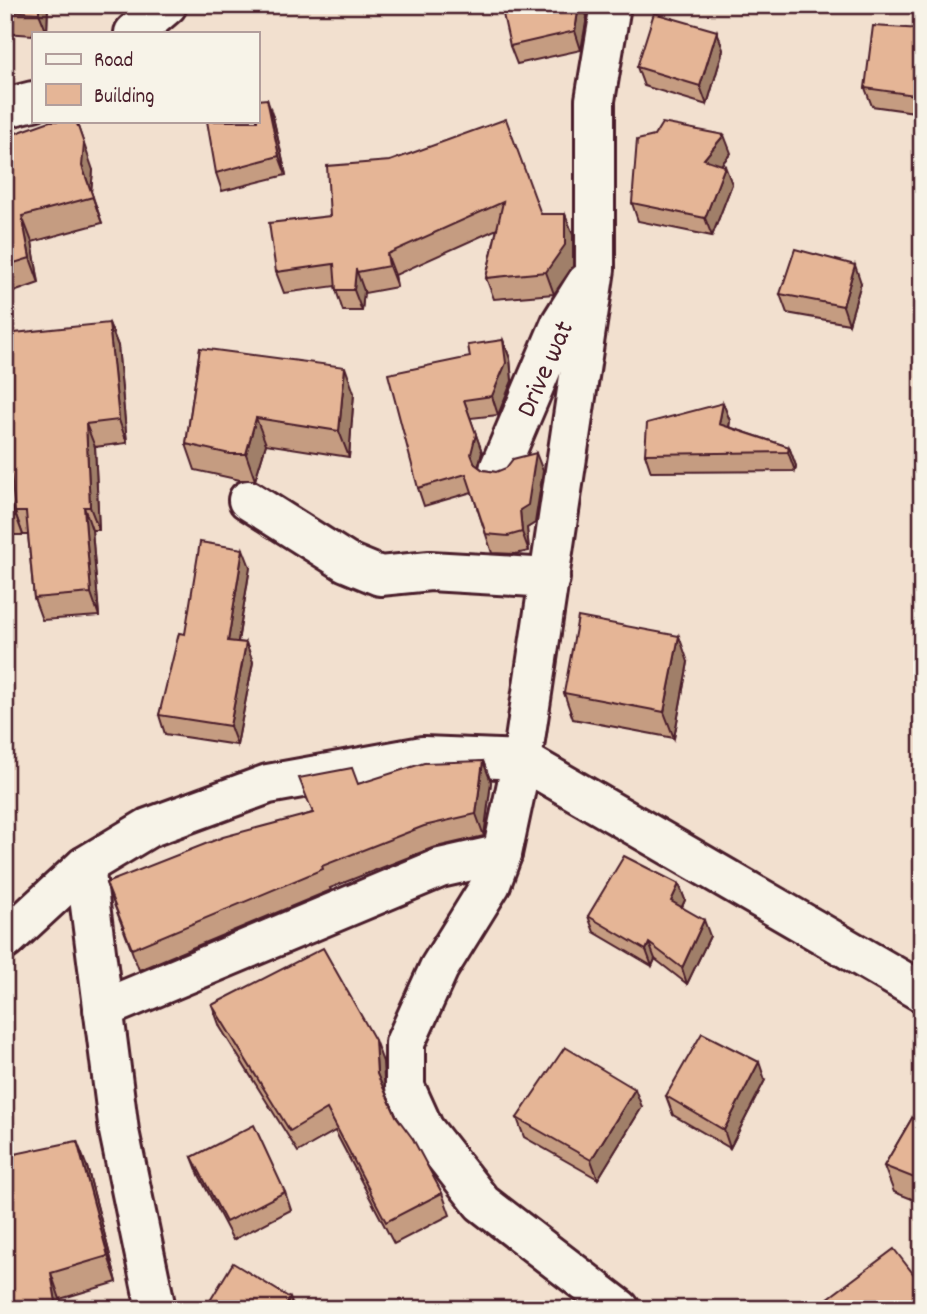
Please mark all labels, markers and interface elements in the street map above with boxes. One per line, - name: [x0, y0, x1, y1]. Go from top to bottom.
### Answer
- legend: [32, 32, 259, 122]
- text: Road: [94, 47, 133, 77]
- text: Building: [94, 83, 154, 113]
- street label: Drive wat: [509, 315, 587, 425]

